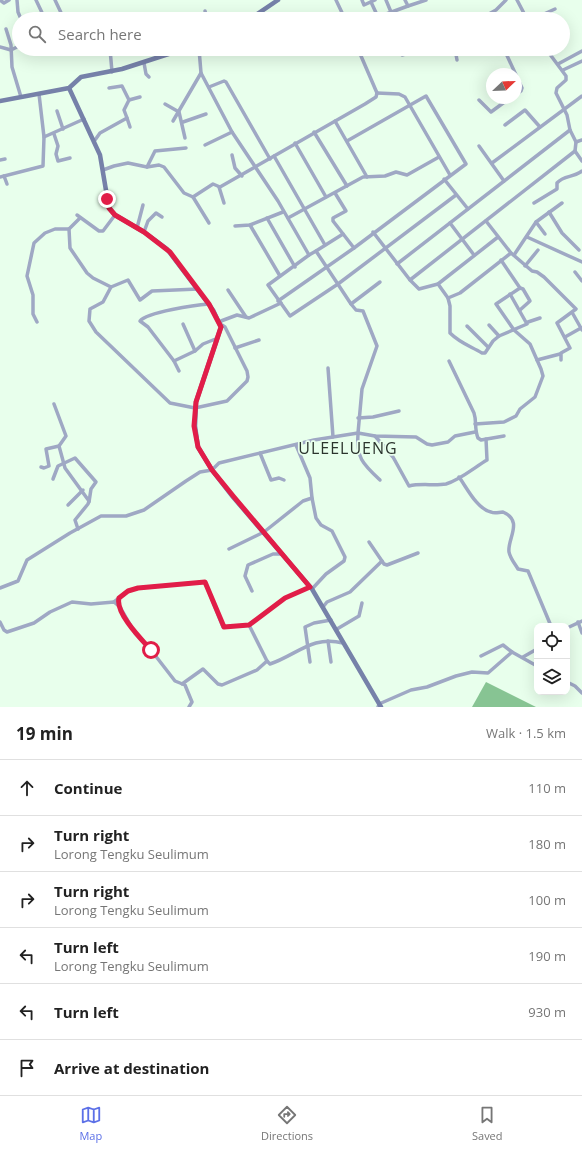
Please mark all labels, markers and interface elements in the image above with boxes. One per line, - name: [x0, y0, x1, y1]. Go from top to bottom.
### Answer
- search box: [12, 12, 570, 56]
- icon: search: [26, 23, 48, 45]
- text: Search here: [58, 24, 142, 44]
- north arrow: [486, 68, 522, 104]
- route end: [98, 190, 116, 208]
- district label: ULEELUENG: [298, 437, 398, 459]
- map controls: [534, 623, 570, 695]
- button: locate: [534, 623, 570, 659]
- route start: [142, 641, 160, 659]
- button: layers: [534, 659, 570, 695]
- text: 19 min: [16, 722, 73, 745]
- text: Walk · 1.5 km: [486, 724, 566, 742]
- icon: ahead: [16, 777, 38, 799]
- text: Continue: [54, 778, 122, 798]
- text: 110 m: [528, 779, 566, 797]
- text: Turn right: [54, 825, 129, 845]
- icon: right: [16, 833, 38, 855]
- text: 180 m: [528, 835, 566, 853]
- text: Lorong Tengku Seulimum: [54, 845, 209, 863]
- text: Turn right: [54, 881, 129, 901]
- icon: right: [16, 889, 38, 911]
- text: 100 m: [528, 891, 566, 909]
- text: Lorong Tengku Seulimum: [54, 901, 209, 919]
- text: Turn left: [54, 937, 119, 957]
- icon: left: [16, 945, 38, 967]
- text: 190 m: [528, 947, 566, 965]
- text: Lorong Tengku Seulimum: [54, 957, 209, 975]
- icon: left: [16, 1001, 38, 1023]
- text: Turn left: [54, 1002, 119, 1022]
- text: 930 m: [528, 1003, 566, 1021]
- icon: arrive: [16, 1057, 38, 1079]
- text: Arrive at destination: [54, 1058, 209, 1078]
- tab: Map: [79, 1104, 102, 1143]
- tab: Directions: [261, 1104, 313, 1143]
- tab: Saved: [472, 1104, 503, 1143]

